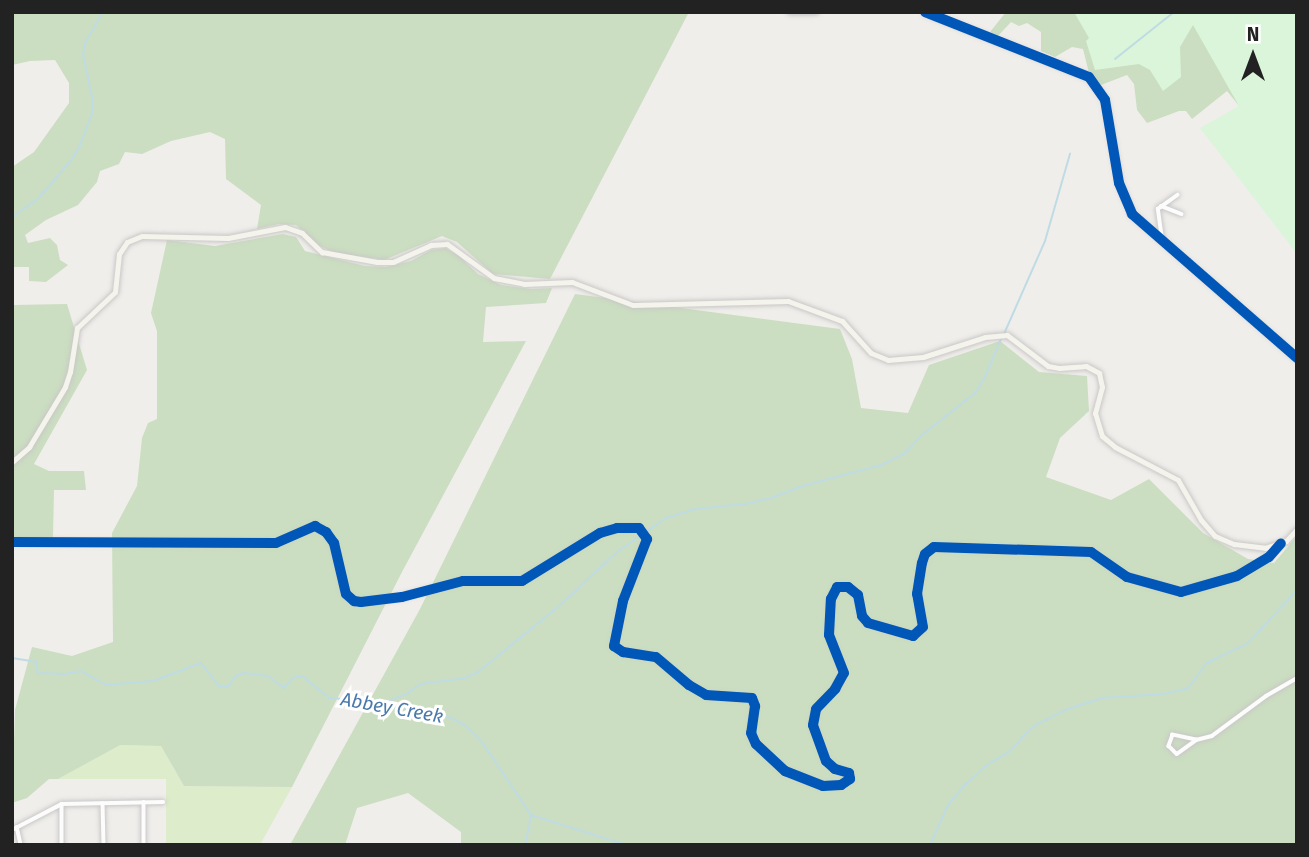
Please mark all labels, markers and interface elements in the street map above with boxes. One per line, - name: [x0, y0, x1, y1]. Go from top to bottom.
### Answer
- north arrow: [1218, 21, 1288, 91]
- text: N: [1247, 23, 1259, 46]
- water label: Abbey Creek: [339, 688, 445, 728]

